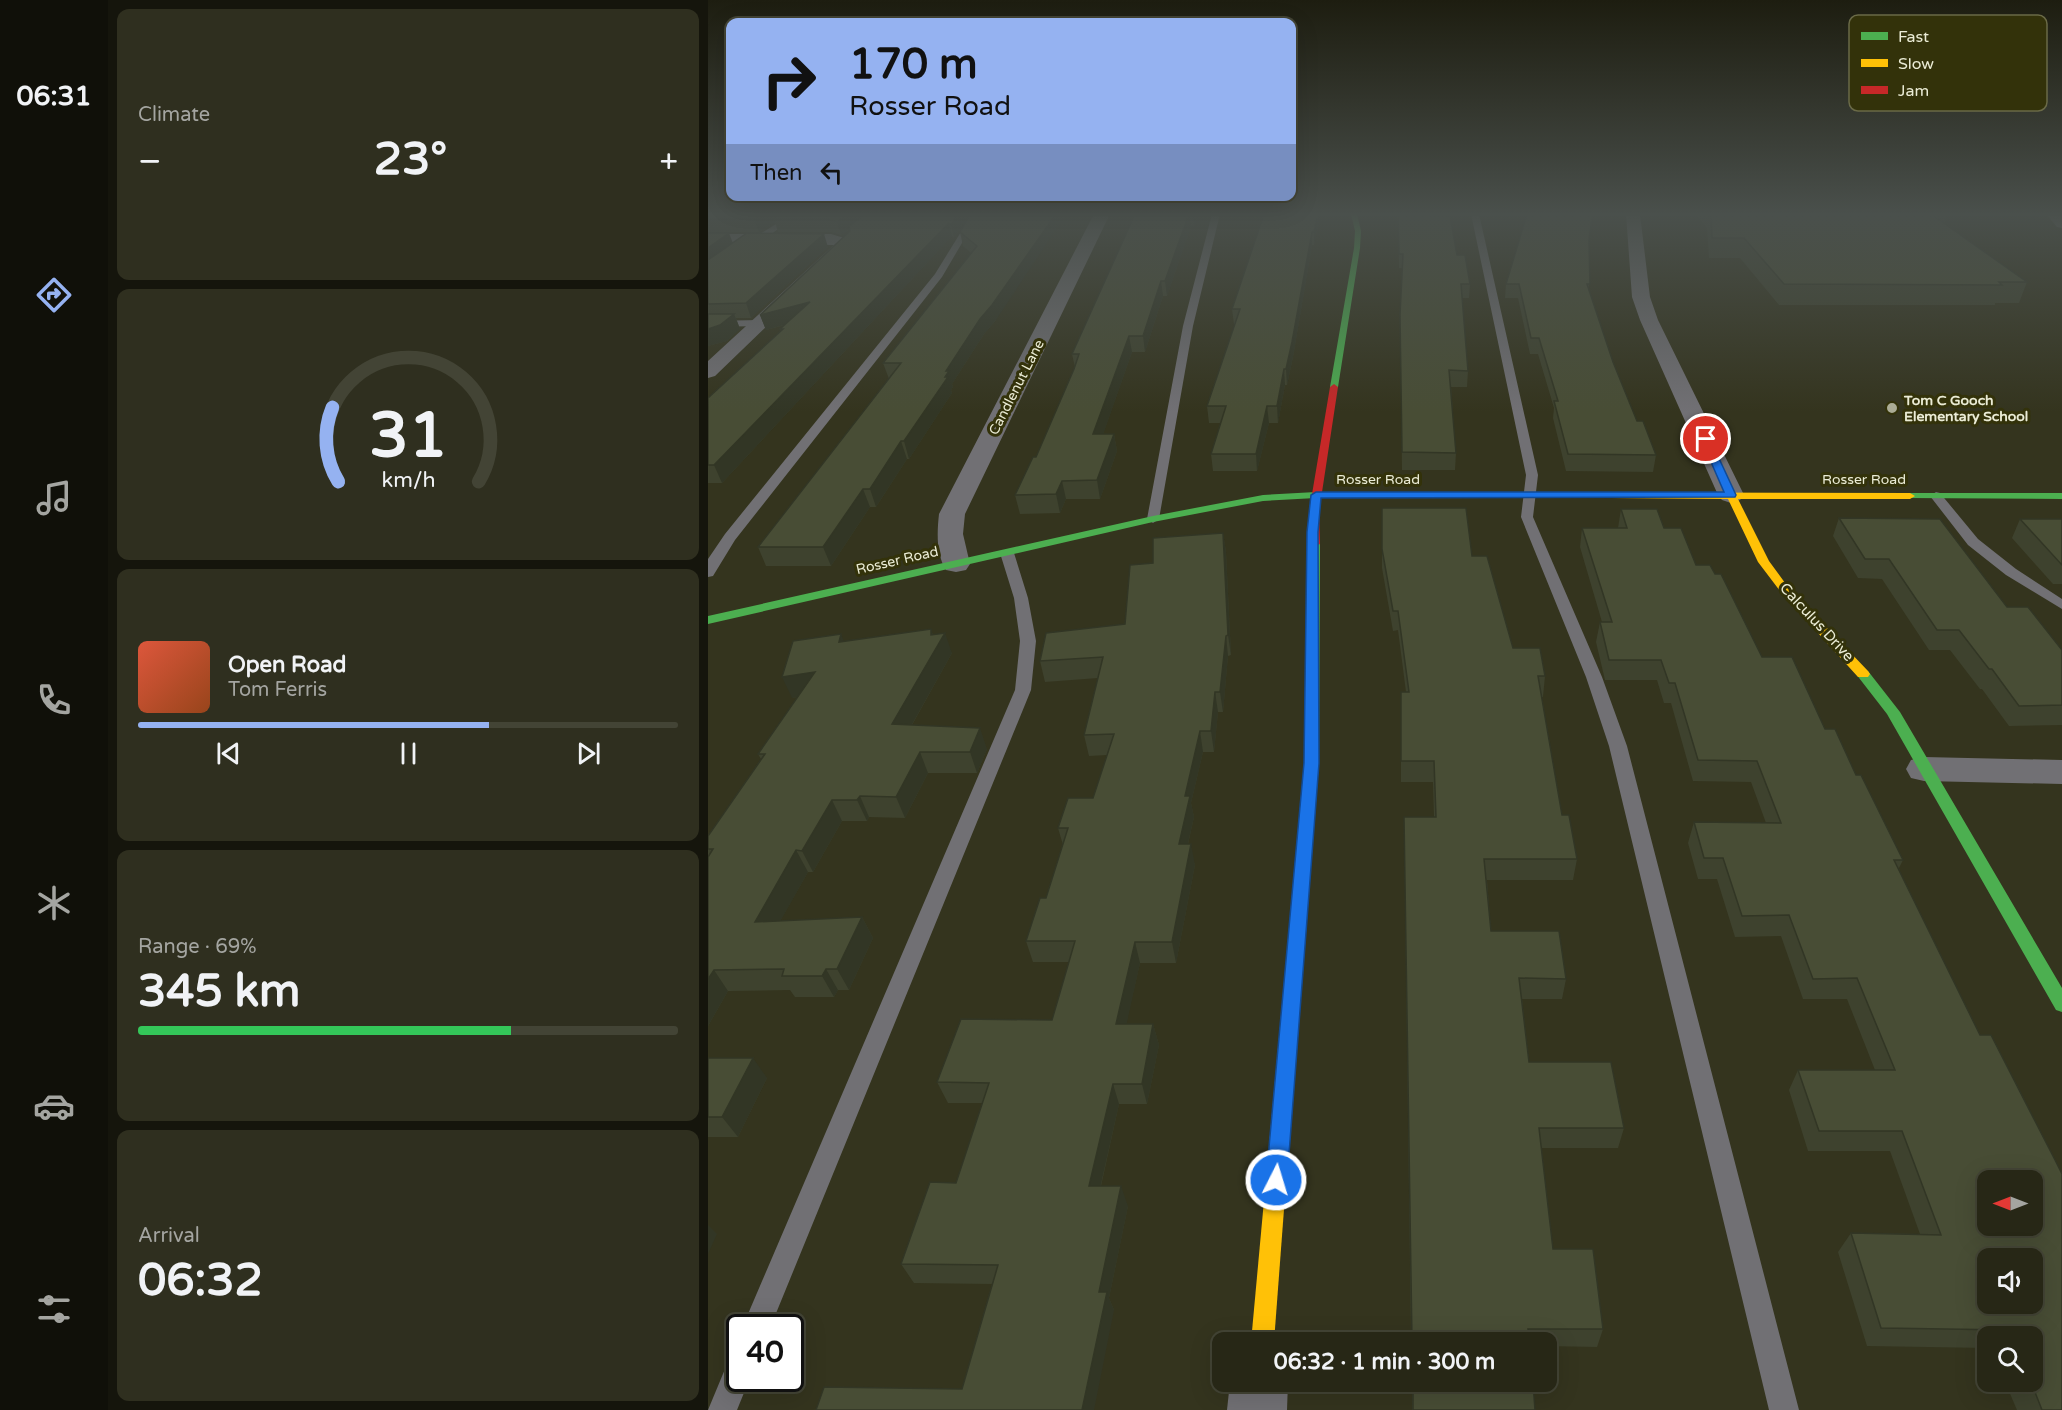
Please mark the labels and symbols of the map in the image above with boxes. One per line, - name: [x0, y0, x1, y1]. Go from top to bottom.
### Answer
- legend: [1849, 15, 2047, 111]
- text: Fast: [1898, 27, 1929, 47]
- text: Slow: [1898, 54, 1934, 74]
- text: Jam: [1898, 81, 1929, 101]
- street label: Candlenut Lane: [985, 337, 1048, 438]
- place label: Tom C Gooch Elementary School: [1903, 392, 2028, 425]
- marker: Tom C Gooch Elementary School: [1885, 401, 1899, 415]
- pin: [1680, 413, 1731, 464]
- street label: Rosser Road: [1336, 471, 1420, 488]
- street label: Rosser Road: [1822, 471, 1906, 488]
- street label: Rosser Road: [854, 543, 940, 578]
- street label: Calculus Drive: [1776, 579, 1858, 665]
- position arrow: [1244, 1148, 1308, 1212]
- north arrow: [1977, 1170, 2043, 1236]
- speed limit sign: 40: [726, 1314, 804, 1392]

